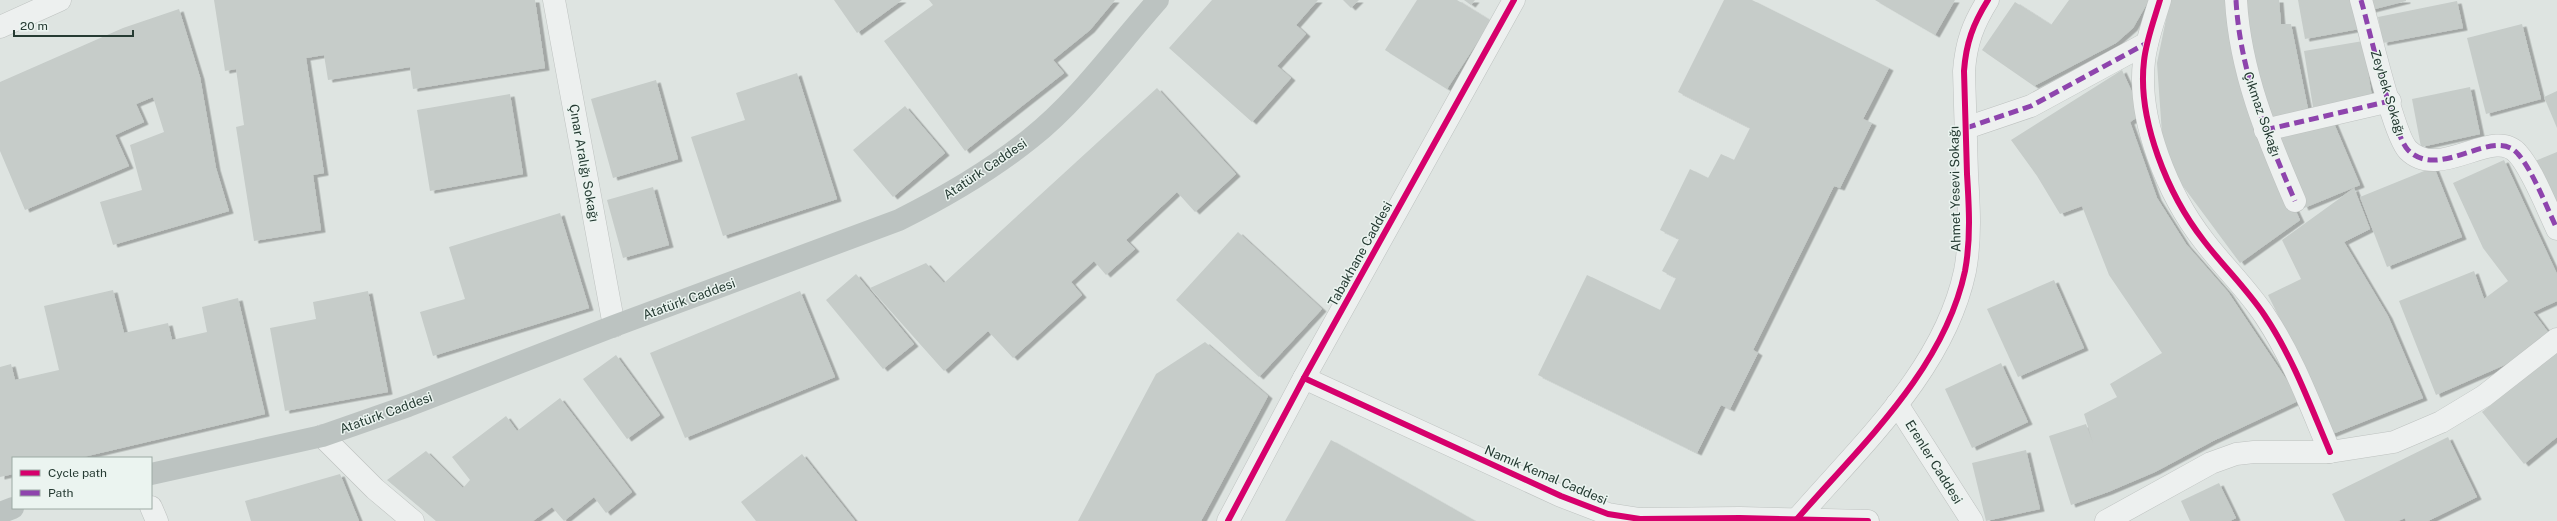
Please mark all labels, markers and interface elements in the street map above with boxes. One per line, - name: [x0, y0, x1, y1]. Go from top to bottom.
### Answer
- scale bar: [14, 12, 133, 38]
- text: 20 m: [20, 19, 48, 33]
- street label: Zeybek Sokağı: [2368, 48, 2408, 138]
- street label: Çıkmaz Sokağı: [2240, 70, 2284, 158]
- street label: Çınar Aralığı Sokağı: [566, 103, 602, 223]
- street label: Ahmet Yesevi Sokağı: [1946, 126, 1964, 252]
- street label: Atatürk Caddesi: [940, 136, 1030, 202]
- street label: Tabakhane Caddesi: [1325, 199, 1395, 309]
- street label: Atatürk Caddesi: [641, 275, 737, 323]
- street label: Atatürk Caddesi: [338, 389, 434, 437]
- street label: Erenler Caddesi: [1902, 417, 1966, 507]
- street label: Namık Kemal Caddesi: [1482, 442, 1610, 508]
- legend: [12, 457, 152, 509]
- text: Cycle path: [48, 466, 107, 480]
- text: Path: [48, 486, 74, 500]

